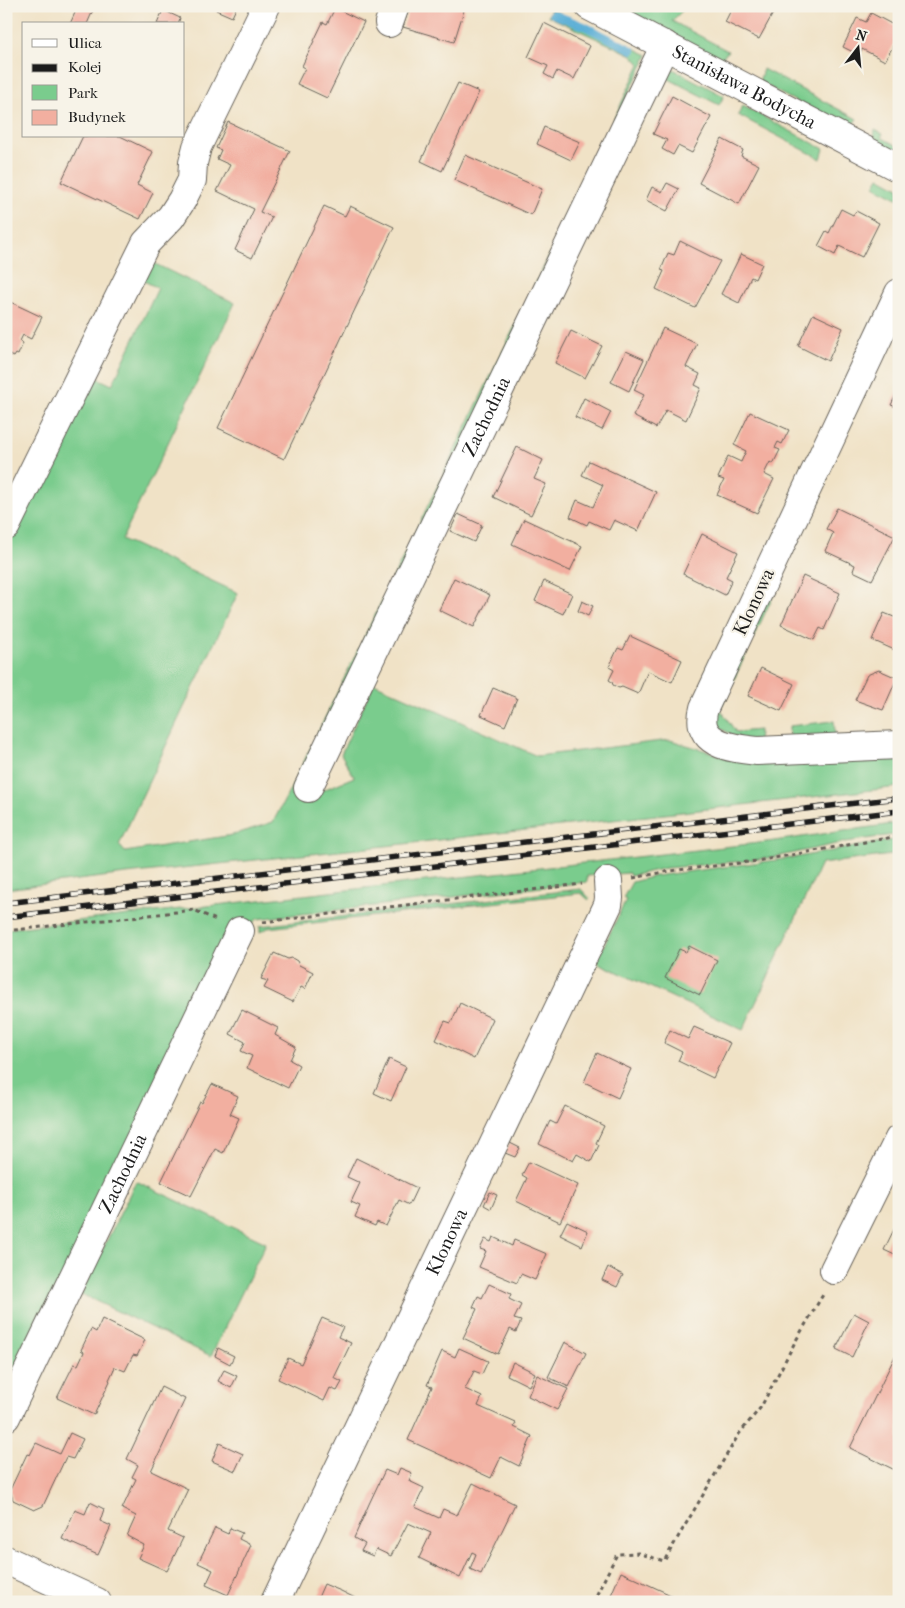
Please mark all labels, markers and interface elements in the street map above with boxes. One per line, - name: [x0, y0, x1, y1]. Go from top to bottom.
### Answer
- legend: [22, 22, 185, 138]
- north arrow: [832, 22, 882, 72]
- text: N: [854, 26, 869, 46]
- text: Ulica: [68, 34, 103, 52]
- street label: Stanisława Bodycha: [668, 40, 820, 134]
- text: Kolej: [68, 58, 101, 76]
- text: Park: [68, 84, 98, 102]
- text: Budynek: [68, 108, 126, 126]
- street label: Zachodnia: [458, 373, 515, 460]
- street label: Klonowa: [729, 565, 779, 639]
- street label: Zachodnia: [95, 1130, 152, 1217]
- street label: Klonowa: [422, 1205, 472, 1279]

